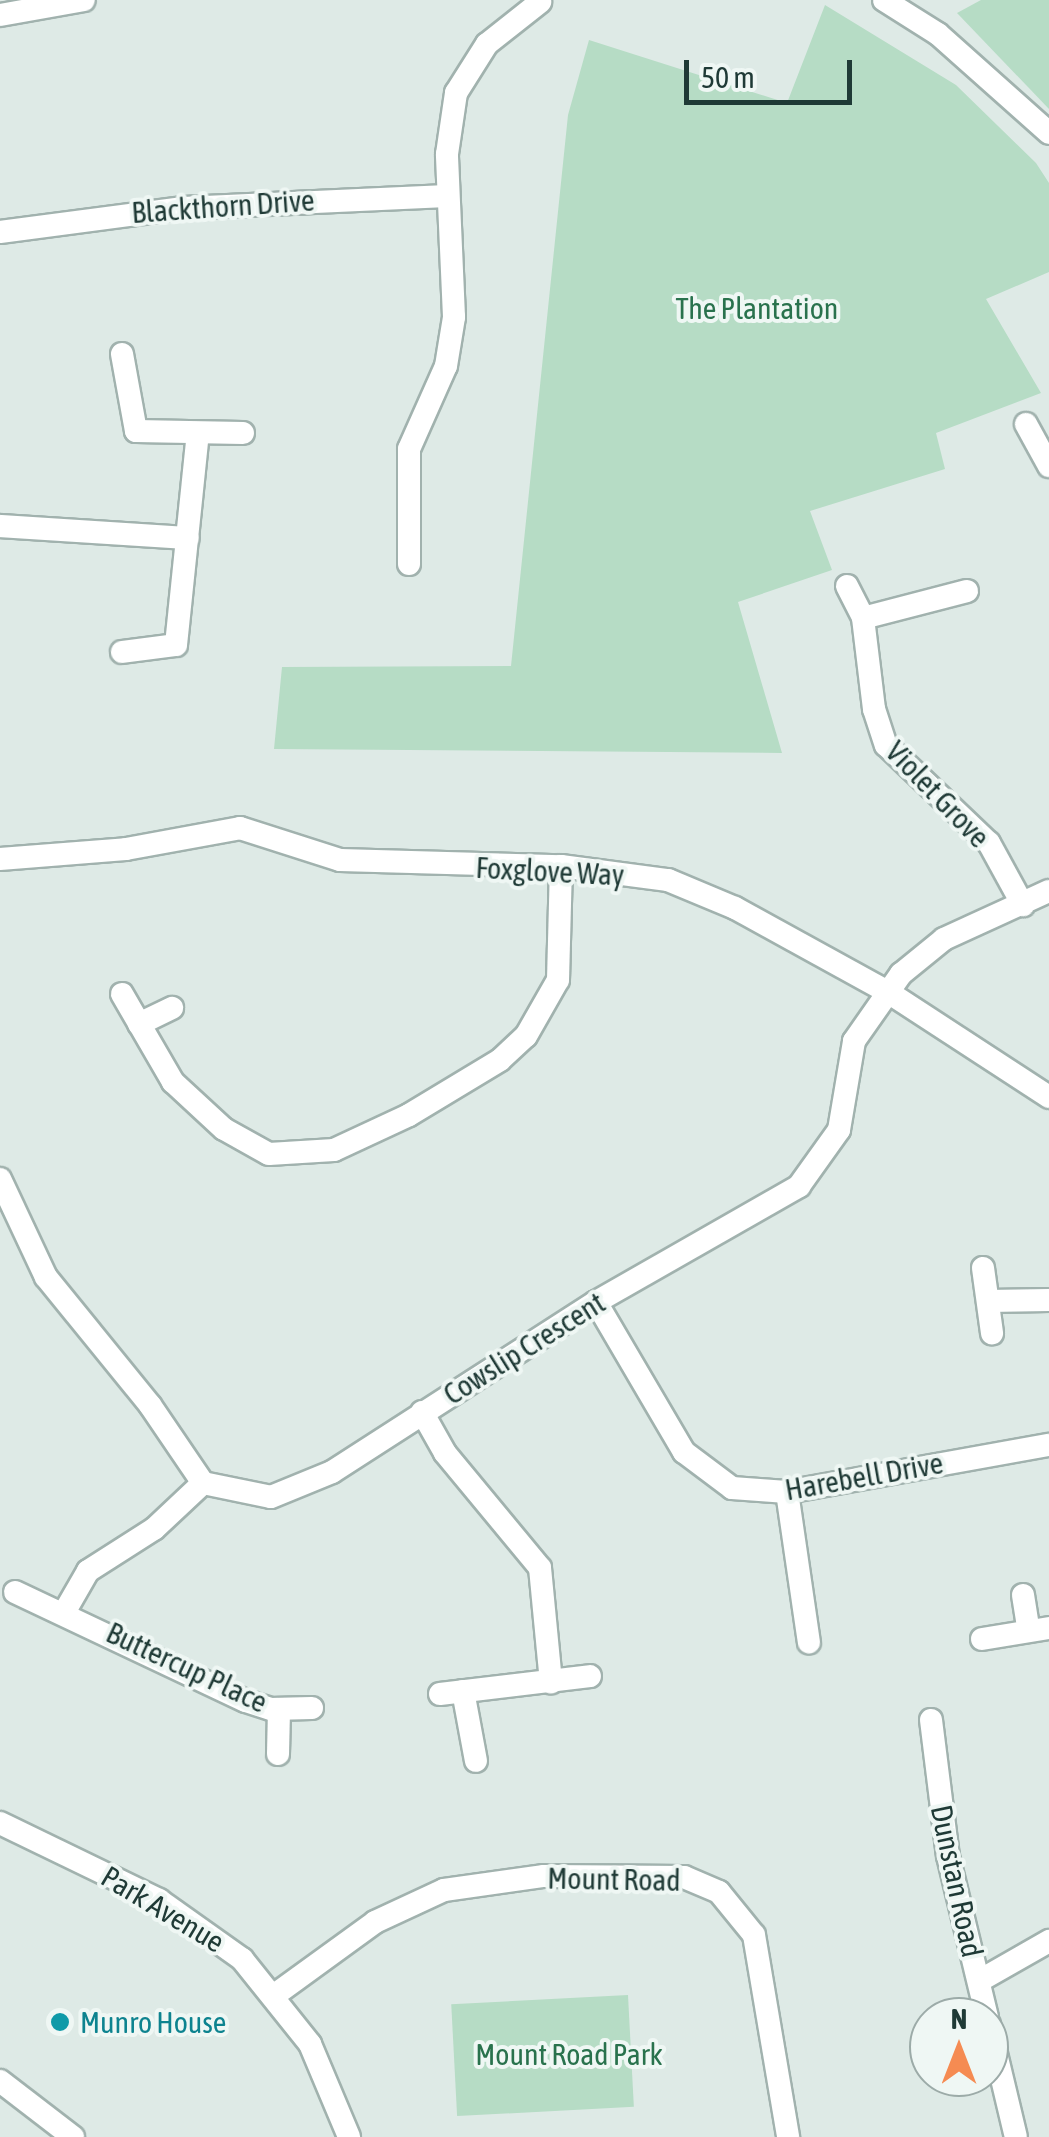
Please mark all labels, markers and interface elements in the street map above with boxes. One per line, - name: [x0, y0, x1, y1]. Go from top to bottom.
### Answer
- scale bar: [689, 40, 856, 102]
- text: 50 m: [701, 60, 755, 94]
- street label: Blackthorn Drive: [130, 182, 316, 230]
- park label: The Plantation: [676, 290, 838, 326]
- street label: Violet Grove: [879, 733, 997, 855]
- street label: Foxglove Way: [475, 849, 625, 893]
- street label: Cowslip Crescent: [437, 1284, 611, 1412]
- street label: Harebell Drive: [782, 1444, 946, 1508]
- street label: Buttercup Place: [101, 1614, 273, 1720]
- street label: Dunstan Road: [923, 1801, 991, 1961]
- street label: Park Avenue: [95, 1858, 231, 1960]
- street label: Mount Road: [547, 1860, 681, 1898]
- north arrow: [909, 1997, 1009, 2097]
- text: N: [951, 2003, 967, 2035]
- place label: Munro House: [80, 2004, 226, 2040]
- marker: Munro House: [49, 2011, 71, 2033]
- park label: Mount Road Park: [475, 2036, 663, 2072]

